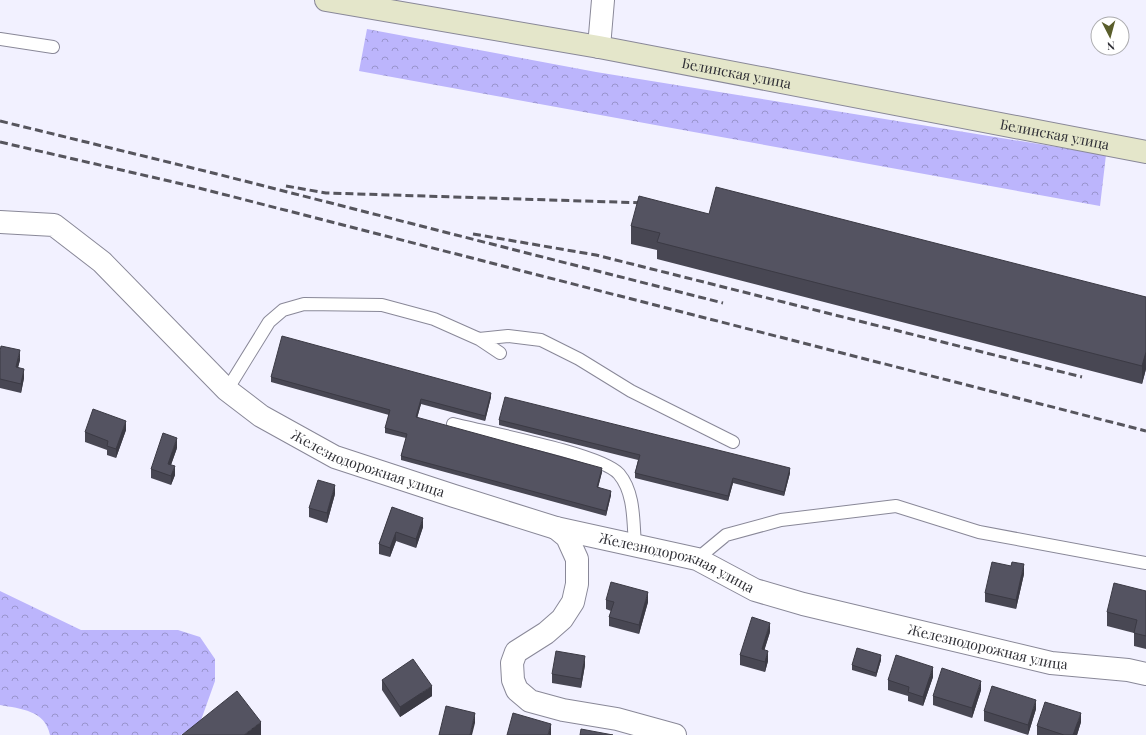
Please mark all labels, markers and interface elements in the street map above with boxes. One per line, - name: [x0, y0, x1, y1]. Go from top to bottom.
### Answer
- north arrow: [1090, 16, 1130, 56]
- text: N: [1106, 39, 1116, 54]
- street label: Белинская улица: [680, 53, 793, 93]
- street label: Белинская улица: [998, 114, 1111, 154]
- street label: Железнодорожная улица: [288, 425, 447, 501]
- street label: Железнодорожная улица: [597, 528, 758, 597]
- street label: Железнодорожная улица: [906, 619, 1069, 673]

